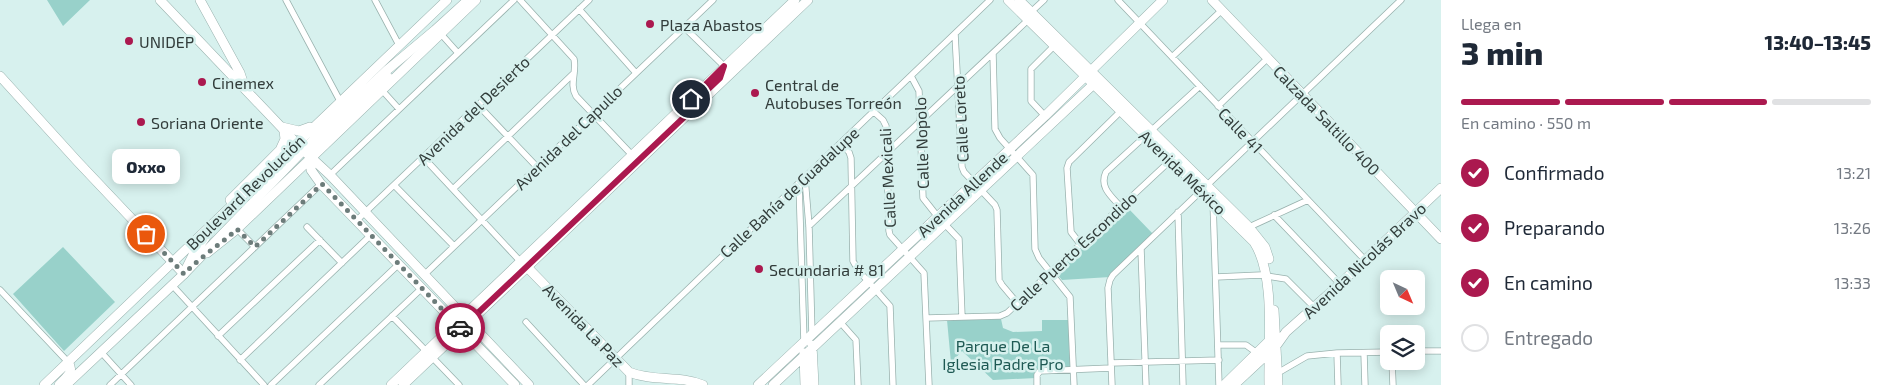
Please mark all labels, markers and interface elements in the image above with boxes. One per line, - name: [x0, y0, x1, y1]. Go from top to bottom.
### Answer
- text: Llega en: [1461, 14, 1522, 33]
- place label: Plaza Abastos: [660, 15, 762, 34]
- marker: Plaza Abastos: [644, 18, 656, 30]
- text: 13:40–13:45: [1765, 31, 1871, 54]
- place label: UNIDEP: [139, 32, 194, 51]
- text: 3 min: [1461, 33, 1543, 71]
- marker: UNIDEP: [123, 35, 135, 47]
- street label: Avenida del Desierto: [413, 52, 533, 168]
- street label: Calzada Saltillo 400: [1270, 61, 1384, 179]
- place label: Cinemex: [212, 73, 275, 92]
- place label: Central de Autobuses Torreón: [765, 75, 902, 112]
- street label: Calle Loreto: [948, 75, 972, 163]
- marker: Cinemex: [196, 76, 208, 88]
- pin: [670, 78, 712, 120]
- street label: Avenida del Capullo: [510, 81, 626, 193]
- icon: home: [677, 85, 705, 113]
- marker: Central de Autobuses Torreón: [749, 87, 761, 99]
- street label: Calle Nopolo: [910, 97, 932, 189]
- street label: Calle 41: [1215, 103, 1267, 157]
- place label: Soriana Oriente: [151, 113, 264, 132]
- text: En camino · 550 m: [1461, 113, 1591, 132]
- marker: Soriana Oriente: [135, 116, 147, 128]
- street label: Calle Bahía de Guadalupe: [716, 123, 862, 261]
- street label: Avenida México: [1136, 126, 1230, 218]
- street label: Calle Mexicali: [875, 128, 899, 228]
- street label: Boulevard Revolución: [182, 130, 308, 254]
- street label: Avenida Allende: [913, 147, 1011, 241]
- callout: Oxxo: [112, 149, 180, 184]
- text: Oxxo: [126, 157, 166, 176]
- icon: check: [1461, 159, 1489, 187]
- text: Confirmado: [1504, 161, 1605, 184]
- text: 13:21: [1837, 163, 1871, 182]
- street label: Calle Puerto Escondido: [1006, 187, 1140, 315]
- street label: Avenida Nicolás Bravo: [1299, 198, 1429, 322]
- pin: [125, 213, 167, 255]
- icon: check: [1461, 214, 1489, 242]
- text: Preparando: [1504, 216, 1605, 239]
- text: 13:26: [1834, 218, 1871, 237]
- icon: bag: [132, 220, 160, 248]
- place label: Secundaria # 81: [769, 260, 884, 279]
- marker: Secundaria # 81: [753, 263, 765, 275]
- icon: check: [1461, 269, 1489, 297]
- north arrow: [1380, 270, 1425, 315]
- map controls: [1380, 270, 1425, 370]
- text: En camino: [1504, 271, 1593, 294]
- text: 13:33: [1834, 273, 1871, 292]
- street label: Avenida La Paz: [540, 279, 628, 371]
- courier: [435, 303, 485, 353]
- icon: car: [446, 314, 474, 342]
- button: layers: [1380, 325, 1425, 370]
- text: Entregado: [1504, 326, 1593, 349]
- park label: Parque De La Iglesia Padre Pro: [942, 336, 1064, 373]

